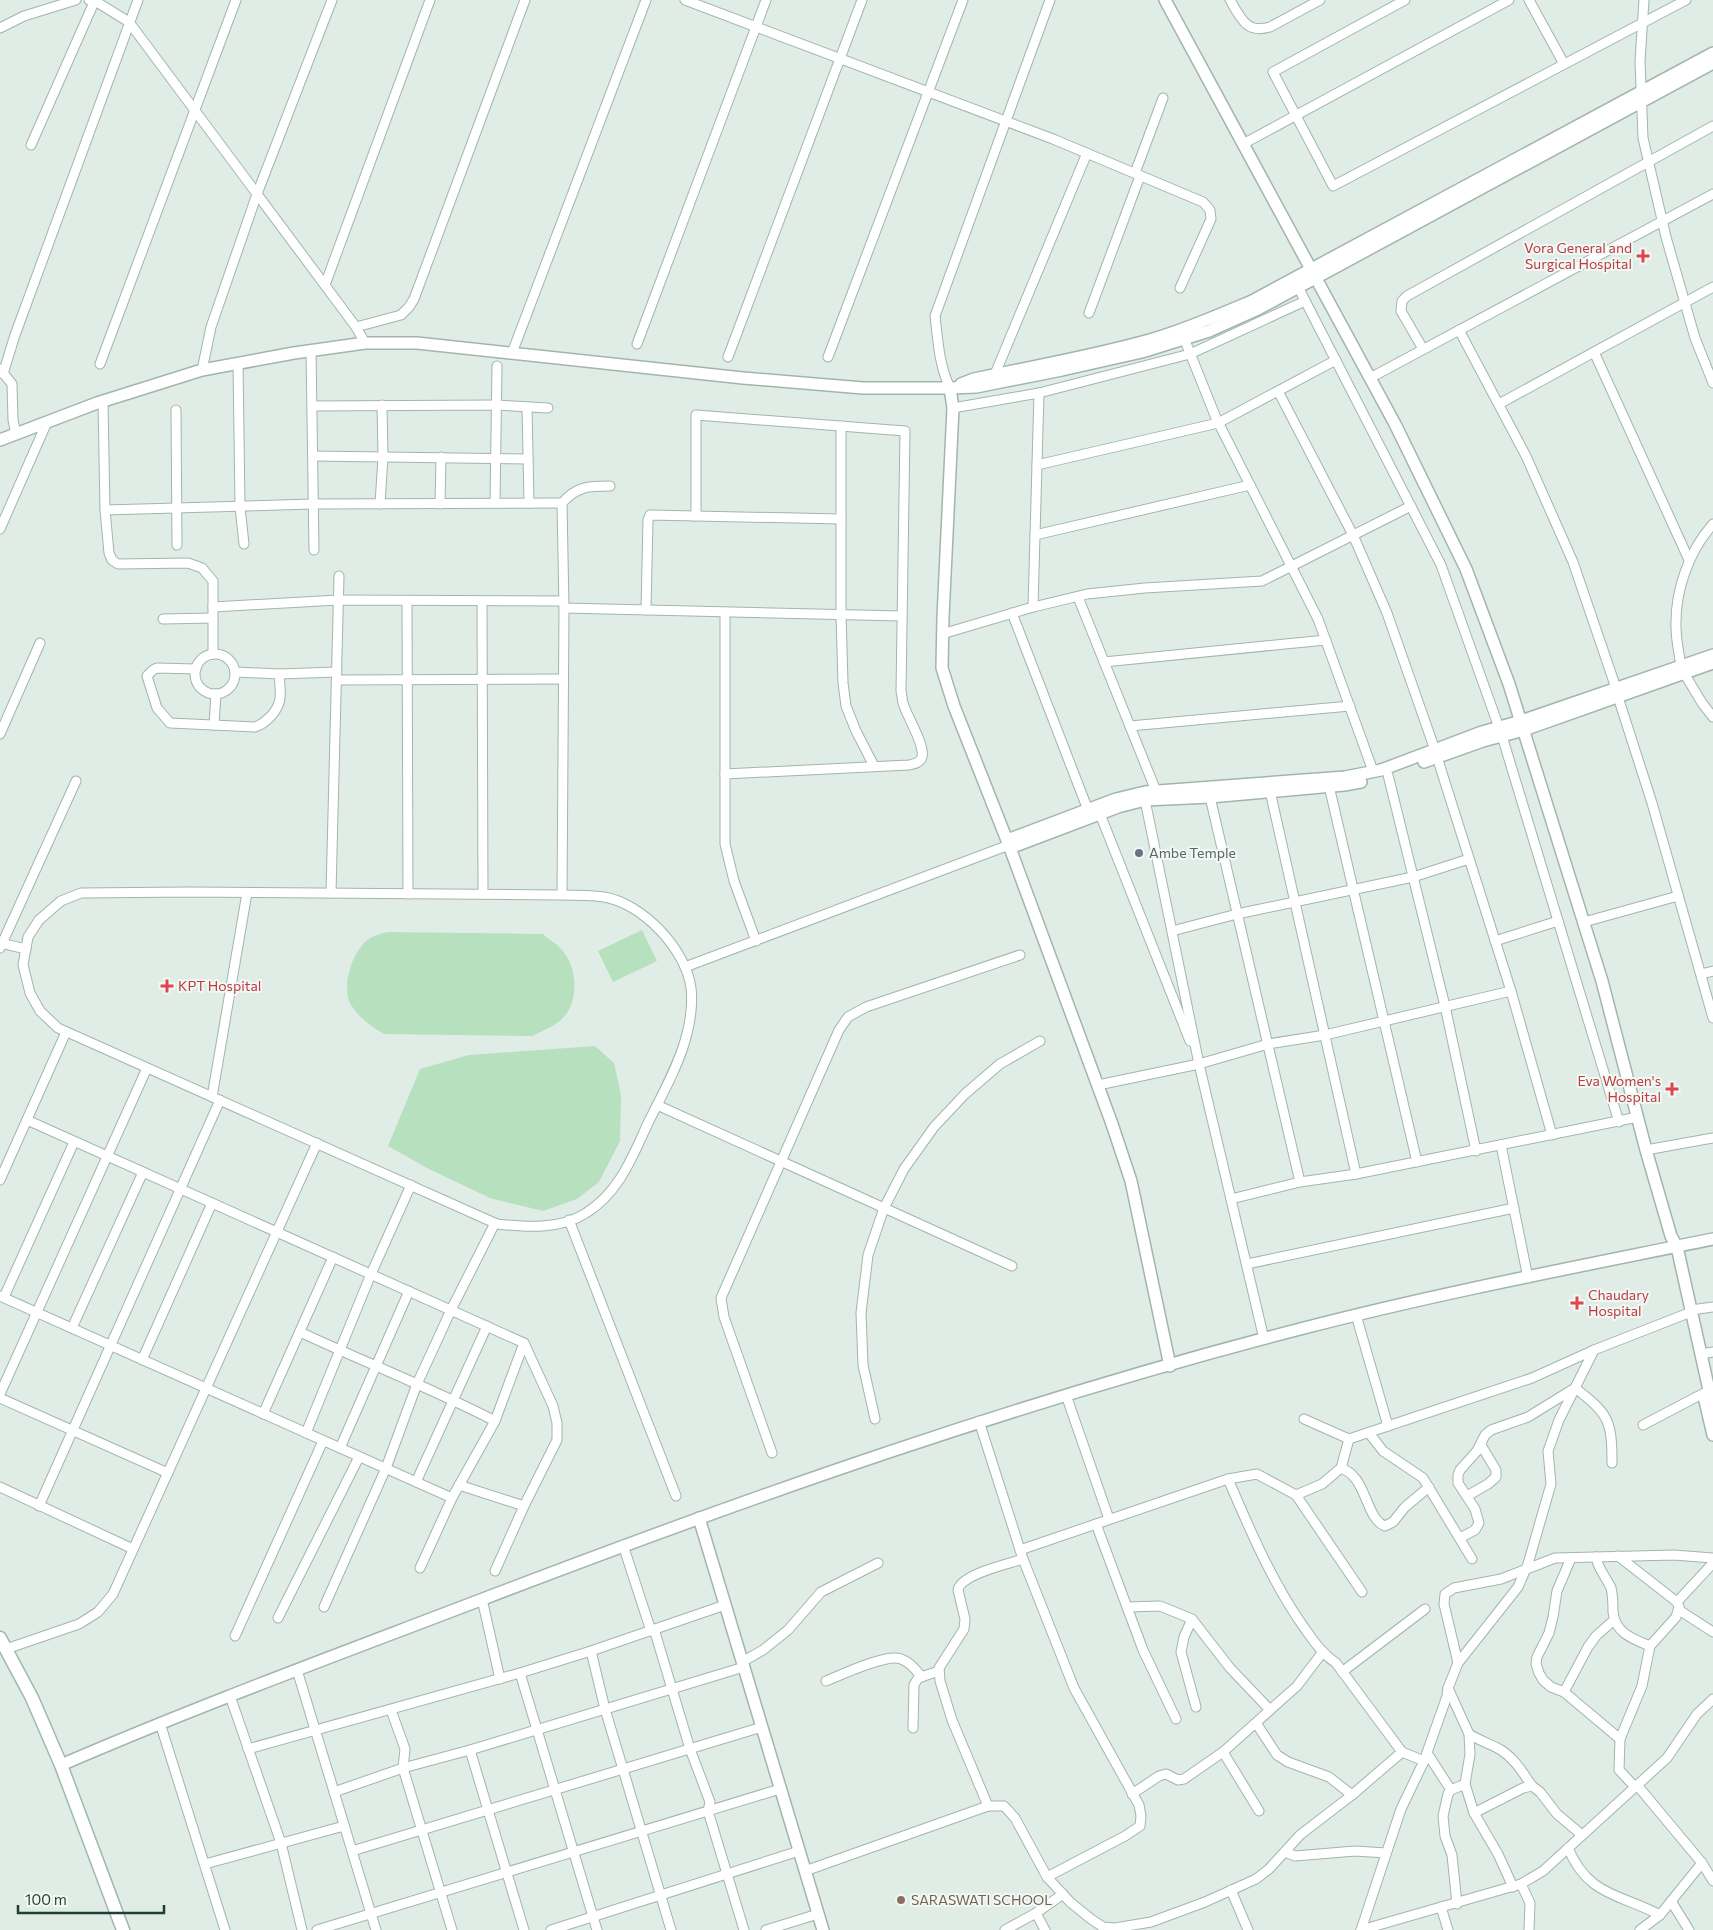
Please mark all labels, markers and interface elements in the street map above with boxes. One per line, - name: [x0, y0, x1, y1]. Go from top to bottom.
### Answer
- place label: Vora General and Surgical Hospital: [1524, 239, 1632, 272]
- marker: Vora General and Surgical Hospital: [1636, 249, 1650, 263]
- place label: Ambe Temple: [1149, 844, 1236, 861]
- marker: Ambe Temple: [1133, 847, 1145, 859]
- place label: KPT Hospital: [178, 977, 261, 994]
- marker: KPT Hospital: [160, 979, 174, 993]
- place label: Eva Women's Hospital: [1577, 1072, 1661, 1105]
- marker: Eva Women's Hospital: [1665, 1082, 1679, 1096]
- place label: Chaudary Hospital: [1588, 1286, 1649, 1319]
- marker: Chaudary Hospital: [1570, 1296, 1584, 1310]
- scale bar: [18, 1882, 164, 1914]
- text: 100 m: [25, 1890, 67, 1908]
- place label: SARASWATI SCHOOL: [911, 1891, 1052, 1908]
- marker: SARASWATI SCHOOL: [895, 1894, 907, 1906]

